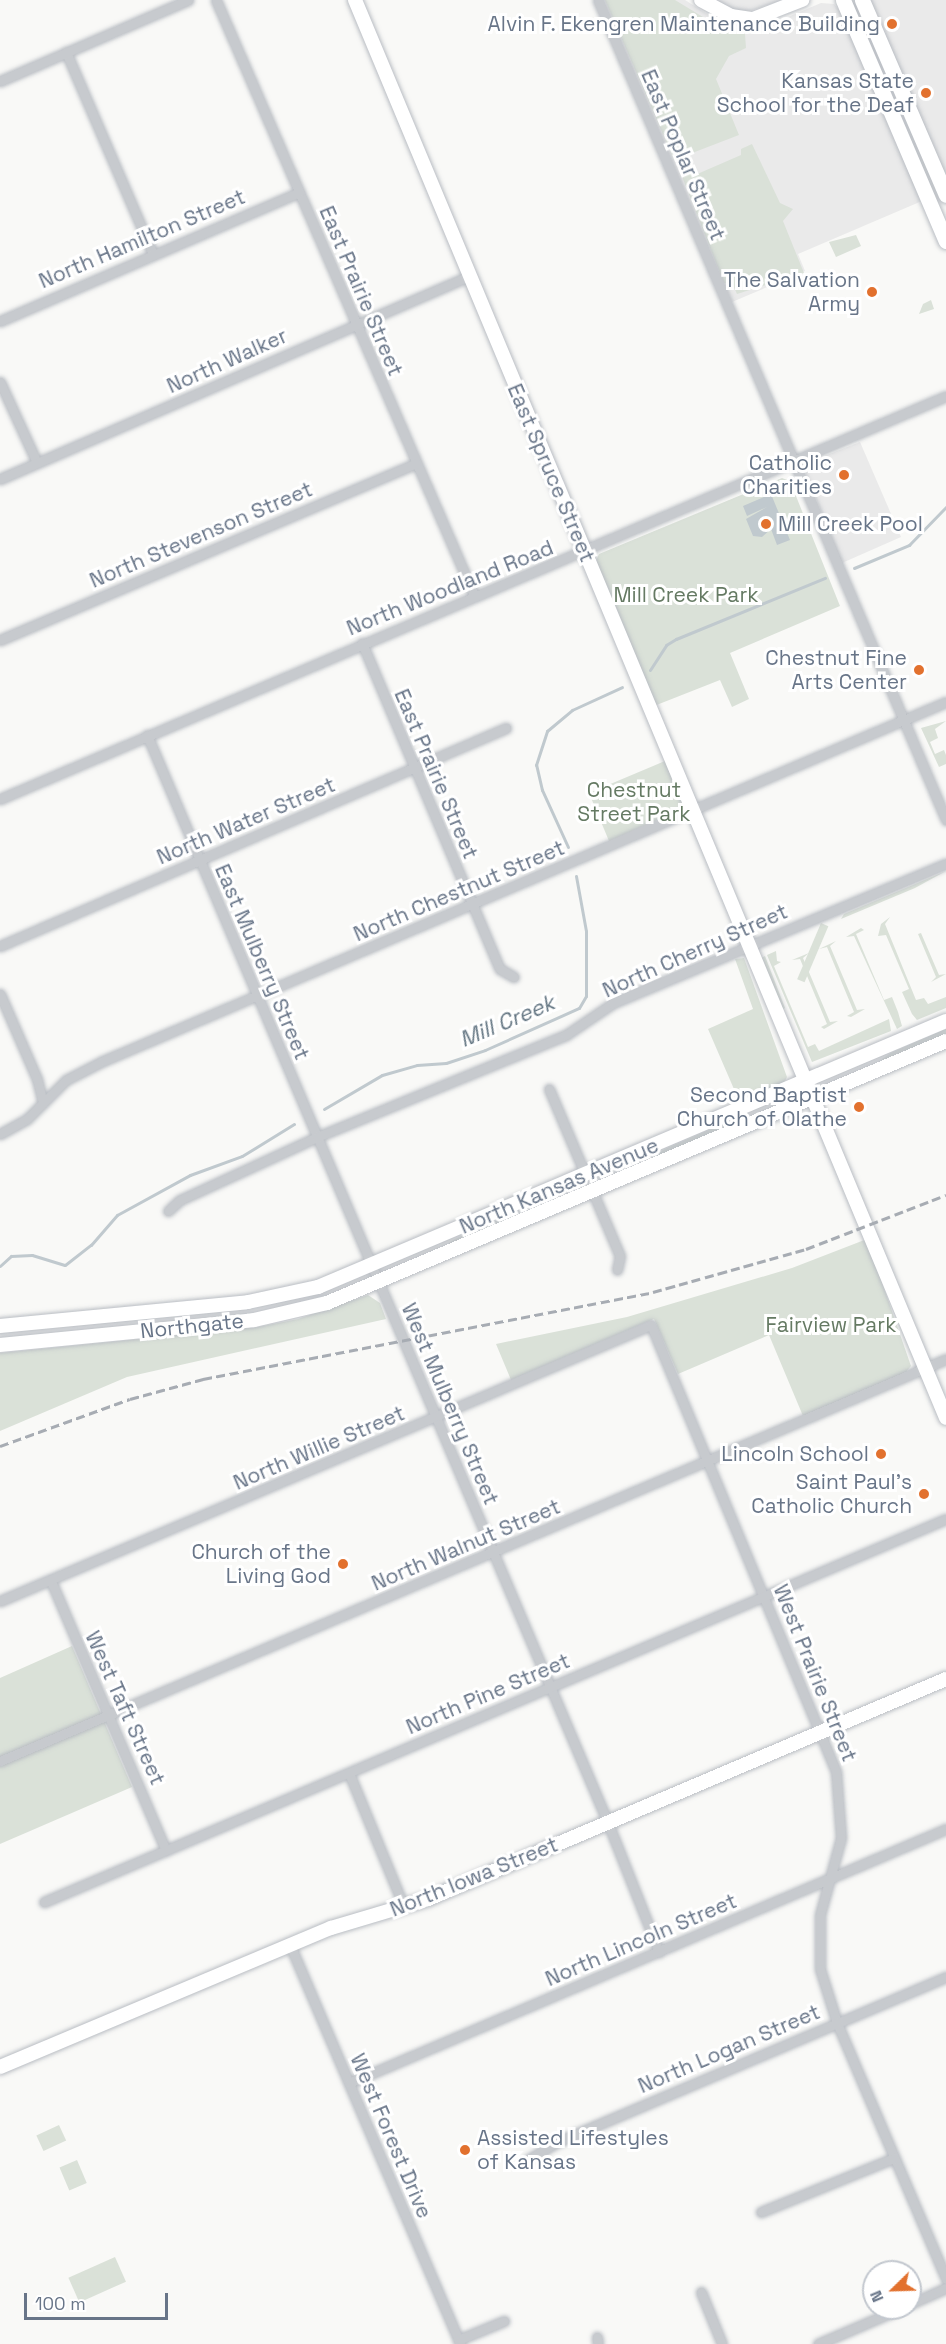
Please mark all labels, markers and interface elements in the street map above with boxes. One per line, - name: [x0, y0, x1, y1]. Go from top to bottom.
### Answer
- place label: Alvin F. Ekengren Maintenance Building: [487, 11, 880, 37]
- marker: Alvin F. Ekengren Maintenance Building: [885, 17, 899, 31]
- street label: East Poplar Street: [636, 66, 730, 244]
- place label: Kansas State School for the Deaf: [717, 68, 914, 118]
- marker: Kansas State School for the Deaf: [919, 86, 933, 100]
- street label: North Hamilton Street: [35, 184, 249, 294]
- street label: East Prairie Street: [314, 202, 408, 380]
- place label: The Salvation Army: [724, 267, 860, 317]
- marker: The Salvation Army: [865, 285, 879, 299]
- street label: North Walker: [163, 323, 291, 399]
- street label: East Spruce Street: [502, 380, 600, 566]
- place label: Catholic Charities: [742, 450, 832, 500]
- marker: Catholic Charities: [837, 468, 851, 482]
- street label: North Stevenson Street: [86, 477, 316, 593]
- place label: Mill Creek Pool: [778, 511, 923, 537]
- marker: Mill Creek Pool: [759, 517, 773, 531]
- street label: North Woodland Road: [343, 535, 557, 641]
- park label: Mill Creek Park: [613, 582, 759, 608]
- place label: Chestnut Fine Arts Center: [765, 645, 907, 695]
- marker: Chestnut Fine Arts Center: [912, 663, 926, 677]
- street label: East Prairie Street: [389, 685, 483, 863]
- street label: North Water Street: [153, 772, 339, 870]
- park label: Chestnut Street Park: [577, 777, 691, 827]
- street label: North Chestnut Street: [350, 835, 568, 947]
- street label: East Mulberry Street: [209, 860, 315, 1064]
- street label: North Cherry Street: [599, 899, 791, 1003]
- water label: Mill Creek: [455, 989, 559, 1053]
- place label: Second Baptist Church of Olathe: [677, 1082, 847, 1132]
- marker: Second Baptist Church of Olathe: [852, 1100, 866, 1114]
- street label: North Kansas Avenue: [456, 1133, 662, 1239]
- street label: West Mulberry Street: [396, 1299, 504, 1509]
- street label: Northgate: [139, 1308, 245, 1344]
- park label: Fairview Park: [766, 1312, 896, 1338]
- street label: North Willie Street: [230, 1401, 408, 1495]
- place label: Lincoln School: [721, 1441, 869, 1467]
- marker: Lincoln School: [874, 1447, 888, 1461]
- place label: Saint Paul's Catholic Church: [751, 1469, 912, 1519]
- marker: Saint Paul's Catholic Church: [917, 1487, 931, 1501]
- street label: North Walnut Street: [368, 1494, 564, 1596]
- place label: Church of the Living God: [191, 1539, 331, 1589]
- marker: Church of the Living God: [336, 1557, 350, 1571]
- street label: West Prairie Street: [768, 1581, 862, 1765]
- street label: West Taft Street: [80, 1627, 170, 1789]
- street label: North Pine Street: [402, 1648, 574, 1740]
- street label: North Iowa Street: [386, 1832, 562, 1922]
- street label: North Lincoln Street: [542, 1888, 740, 1992]
- street label: North Logan Street: [634, 1999, 824, 2099]
- street label: West Forest Drive: [345, 2050, 437, 2222]
- place label: Assisted Lifestyles of Kansas: [477, 2125, 669, 2175]
- marker: Assisted Lifestyles of Kansas: [458, 2143, 472, 2157]
- north arrow: [862, 2260, 922, 2320]
- scale bar: [27, 2281, 171, 2319]
- text: N: [865, 2287, 889, 2305]
- text: 100 m: [35, 2292, 86, 2315]

